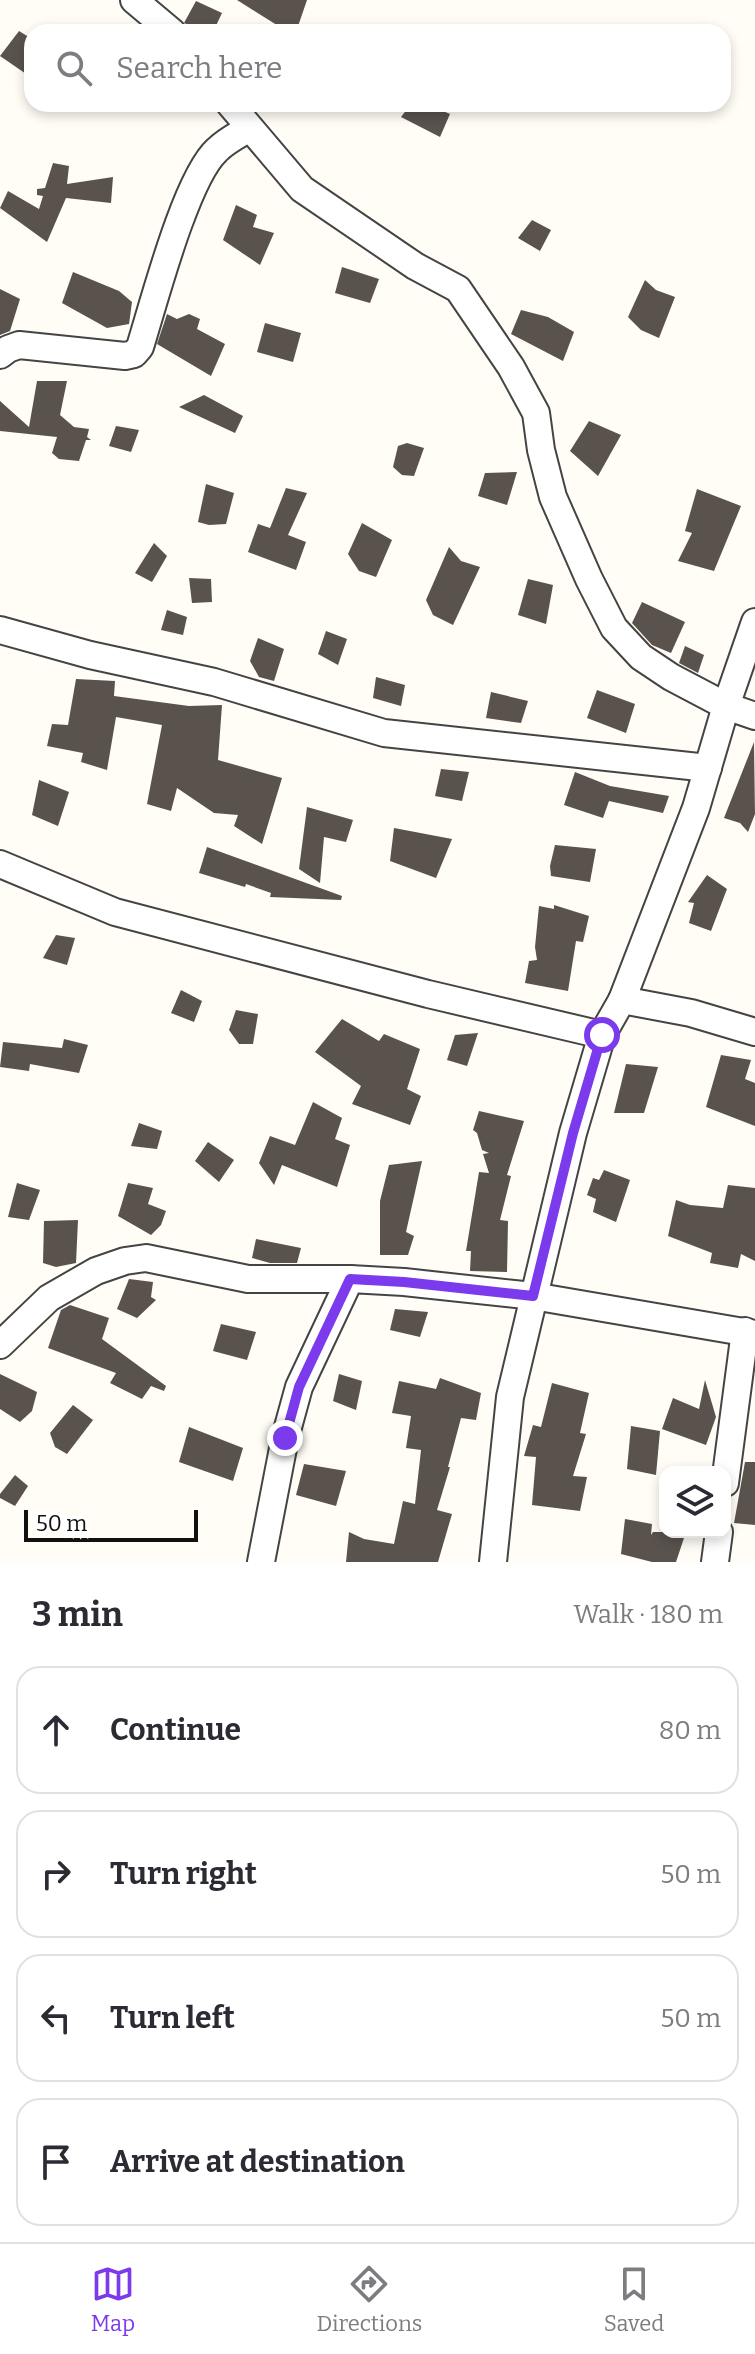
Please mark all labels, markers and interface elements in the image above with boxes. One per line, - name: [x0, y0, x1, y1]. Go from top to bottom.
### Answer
- search box: [24, 24, 731, 112]
- icon: search: [52, 46, 96, 90]
- text: Search here: [116, 50, 283, 86]
- route start: [584, 1017, 620, 1053]
- route end: [267, 1420, 303, 1456]
- map controls: [659, 1466, 731, 1538]
- button: layers: [659, 1466, 731, 1538]
- scale bar: [24, 1506, 198, 1542]
- text: 50 m: [36, 1510, 87, 1537]
- text: 3 min: [32, 1594, 123, 1635]
- text: Walk · 180 m: [573, 1599, 723, 1630]
- icon: ahead: [34, 1708, 78, 1752]
- text: Continue: [110, 1712, 241, 1748]
- text: 80 m: [659, 1715, 721, 1746]
- icon: right: [34, 1852, 78, 1896]
- text: Turn right: [110, 1856, 257, 1892]
- text: 50 m: [660, 1859, 721, 1890]
- icon: left: [34, 1996, 78, 2040]
- text: Turn left: [110, 2000, 235, 2036]
- text: 50 m: [660, 2003, 721, 2034]
- icon: arrive: [34, 2140, 78, 2184]
- text: Arrive at destination: [110, 2144, 405, 2180]
- tab: Map: [91, 2262, 135, 2337]
- tab: Directions: [317, 2262, 422, 2337]
- tab: Saved: [604, 2262, 664, 2337]

